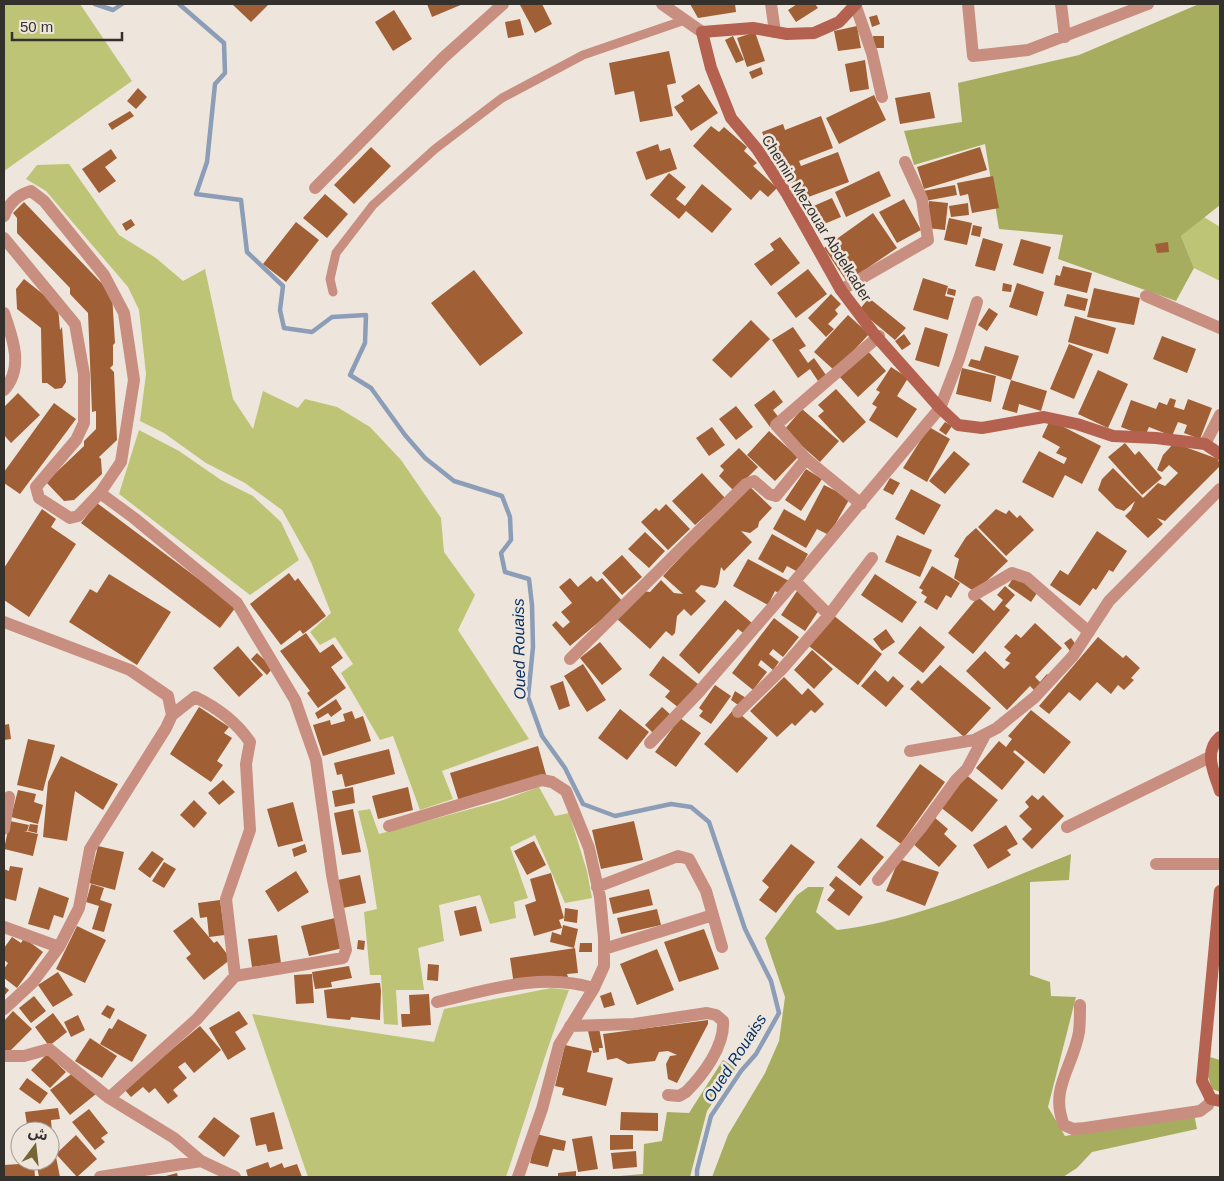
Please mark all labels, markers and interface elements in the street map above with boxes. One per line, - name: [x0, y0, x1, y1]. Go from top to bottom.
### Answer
- scale bar: [12, 10, 122, 42]
- text: 50 m: [20, 18, 53, 35]
- street label: Chemin Mezouar Abdelkader: [759, 131, 875, 305]
- water label: Oued Rouaiss: [510, 598, 528, 700]
- water label: Oued Rouaiss: [700, 1011, 770, 1105]
- north arrow: [10, 1121, 60, 1171]
- text: ش: [27, 1123, 50, 1144]

